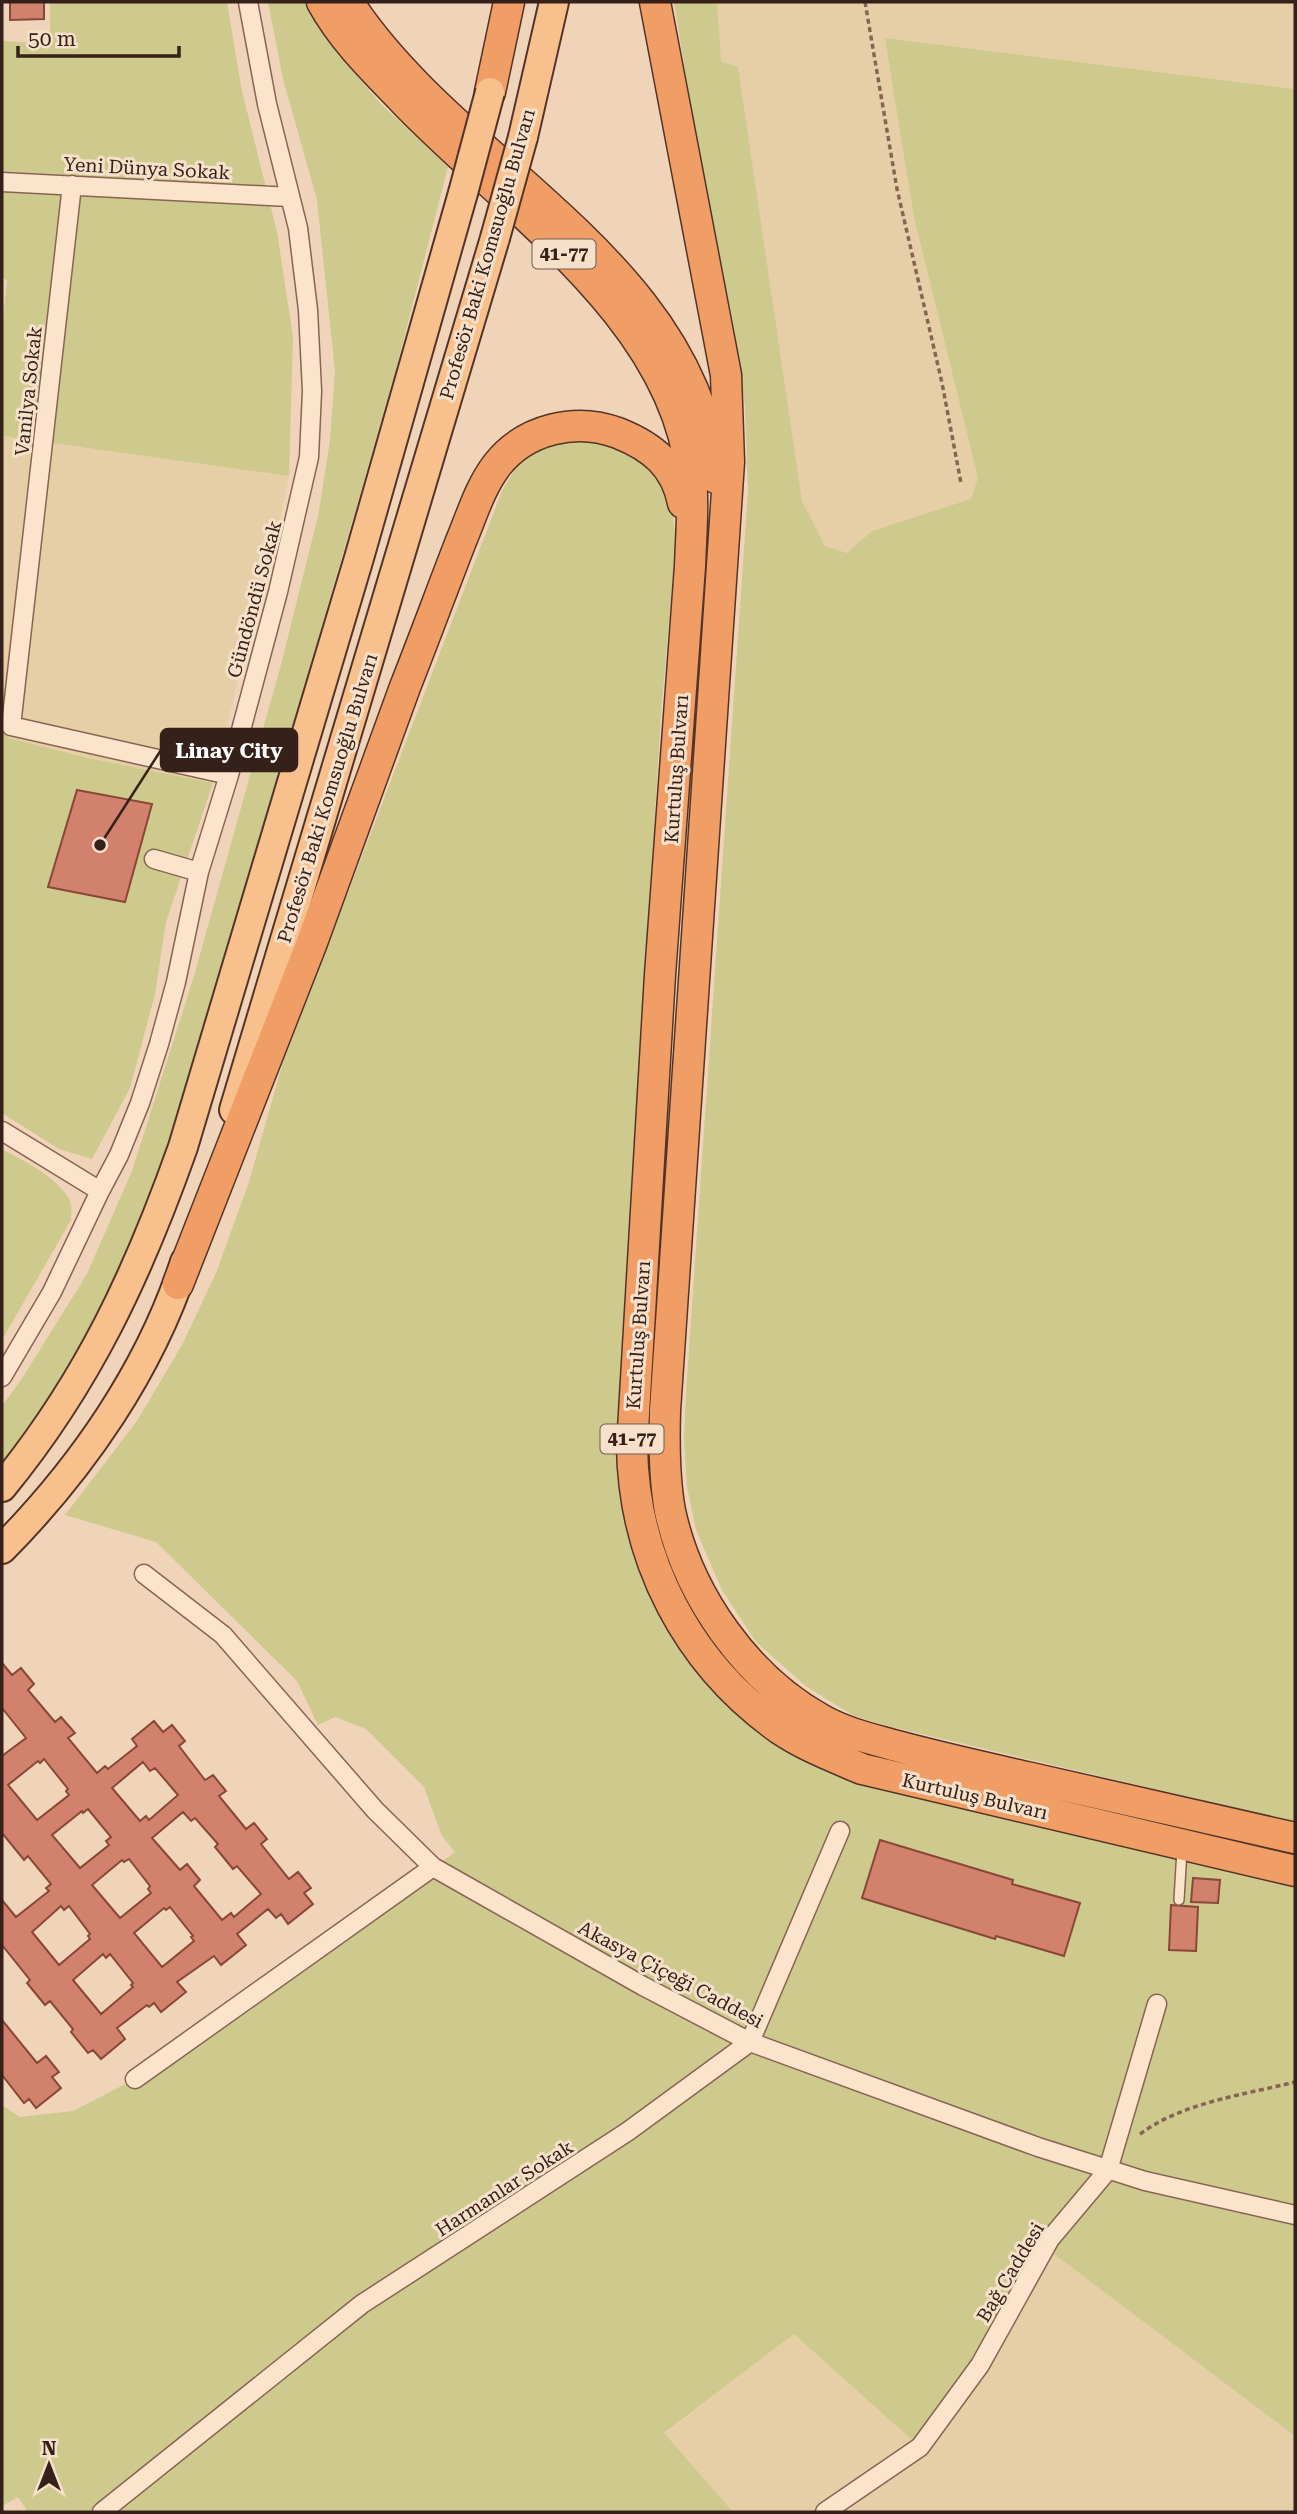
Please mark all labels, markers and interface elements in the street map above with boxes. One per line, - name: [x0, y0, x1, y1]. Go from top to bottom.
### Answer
- scale bar: [18, 14, 178, 58]
- text: 50 m: [28, 27, 76, 51]
- street label: Profesör Baki Komsuoğlu Bulvarı: [435, 106, 540, 402]
- street label: Yeni Dünya Sokak: [63, 153, 231, 184]
- road number: 41-77: [532, 240, 596, 268]
- street label: Vanilya Sokak: [10, 325, 47, 457]
- street label: Gündöndü Sokak: [222, 518, 287, 680]
- street label: Profesör Baki Komsuoğlu Bulvarı: [272, 651, 383, 946]
- street label: Kurtuluş Bulvarı: [660, 694, 693, 844]
- callout: Linay City: [161, 729, 297, 771]
- text: Linay City: [175, 739, 283, 763]
- street label: Kurtuluş Bulvarı: [622, 1260, 655, 1410]
- road number: 41-77: [600, 1424, 664, 1454]
- street label: Kurtuluş Bulvarı: [900, 1769, 1050, 1824]
- street label: Akasya Çiçeği Caddesi: [574, 1916, 767, 2033]
- street label: Harmanlar Sokak: [431, 2135, 577, 2242]
- street label: Bağ Caddesi: [972, 2218, 1049, 2326]
- north arrow: [14, 2430, 84, 2500]
- text: N: [42, 2437, 57, 2460]

